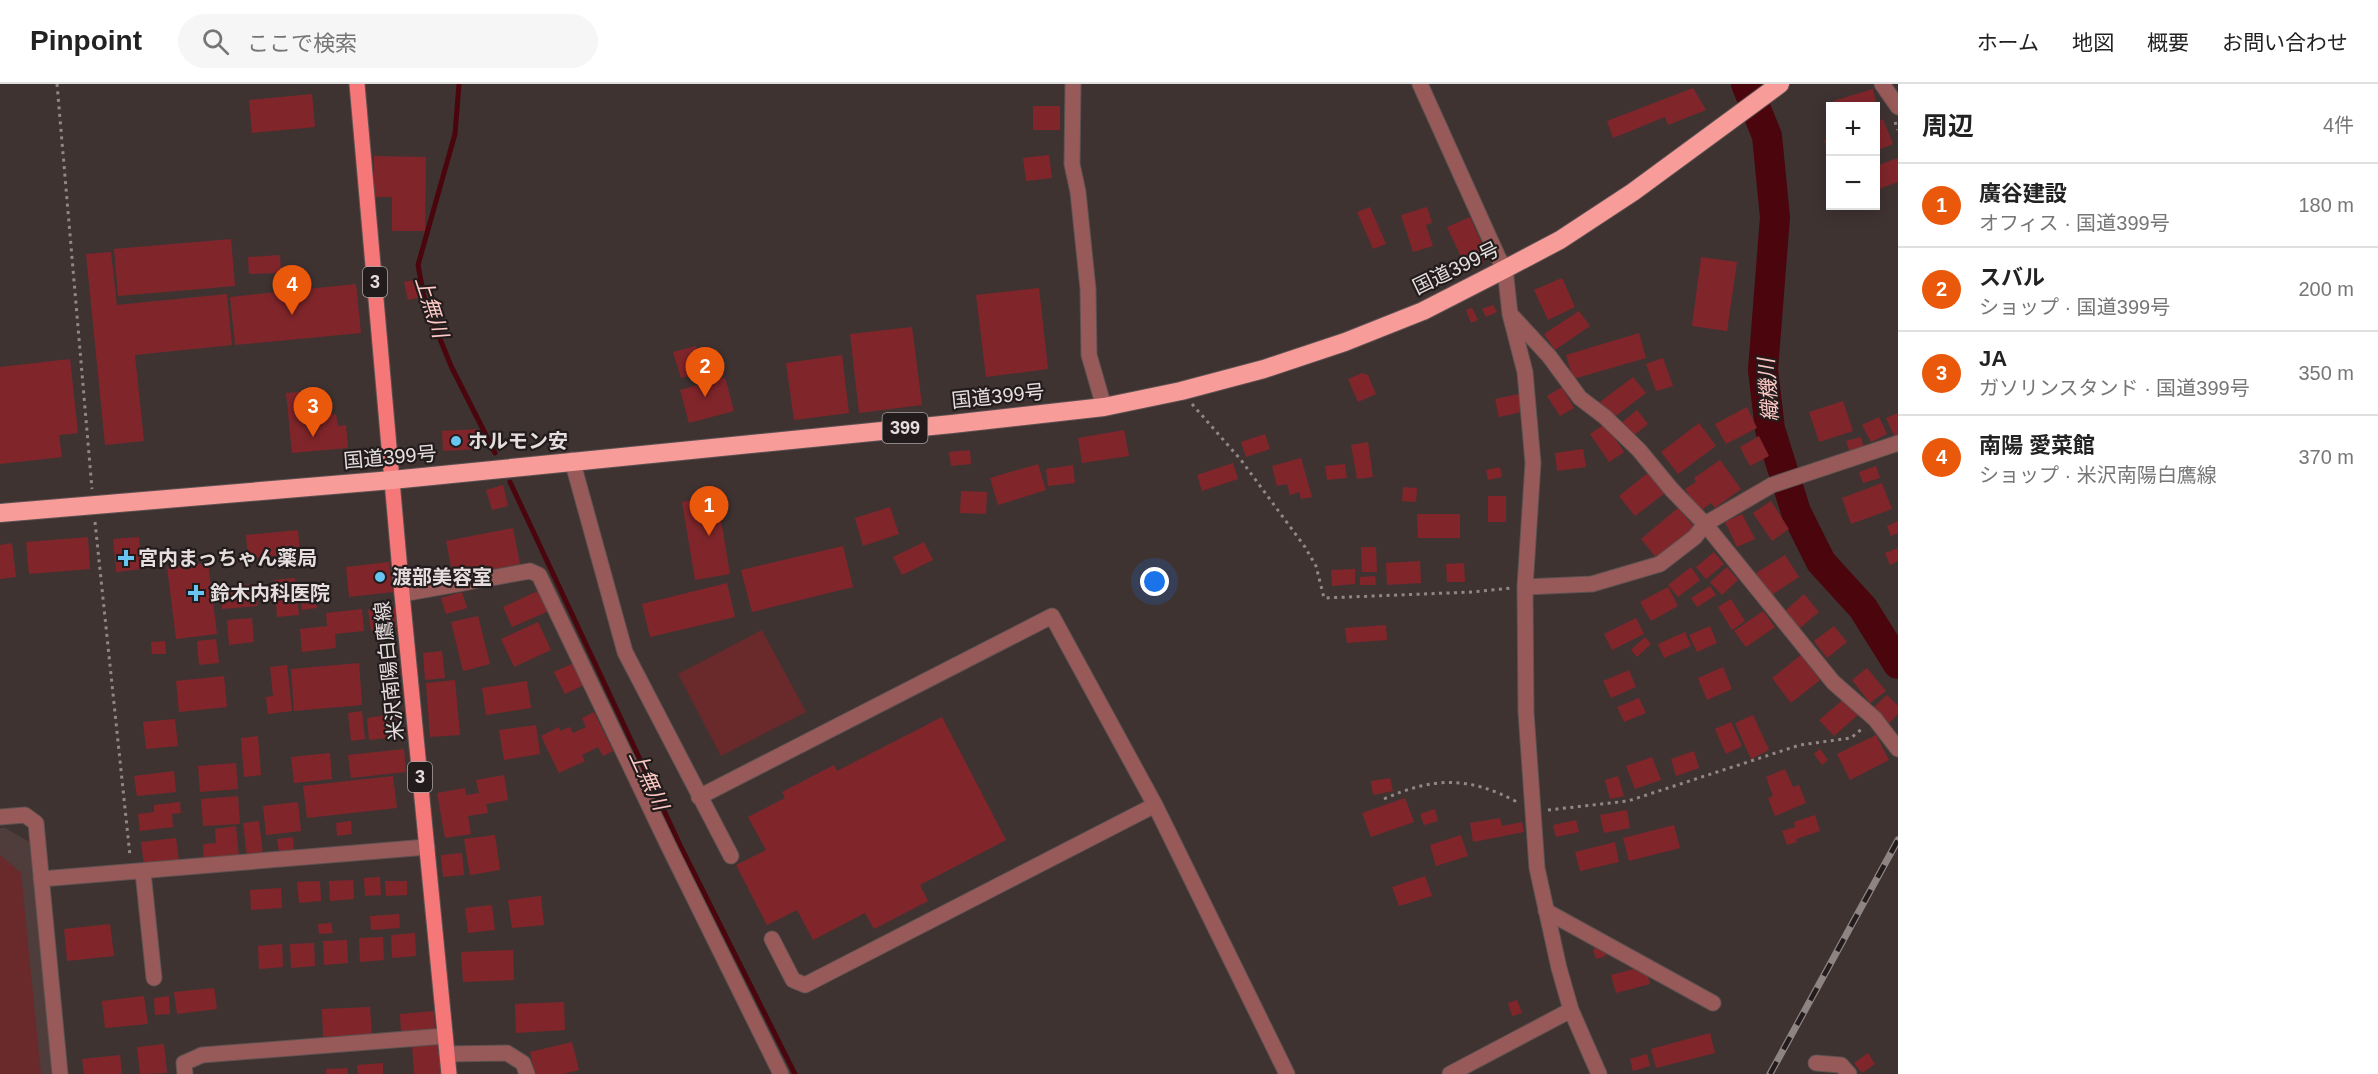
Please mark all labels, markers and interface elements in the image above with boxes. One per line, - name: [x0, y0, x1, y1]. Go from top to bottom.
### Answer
- search box: [178, 14, 598, 68]
- text: Pinpoint: [30, 25, 142, 56]
- icon: search: [199, 25, 232, 58]
- text: ここで検索: [247, 31, 357, 56]
- text: ホーム: [1977, 31, 2039, 54]
- text: 地図: [2072, 31, 2114, 54]
- text: 概要: [2147, 31, 2189, 54]
- text: お問い合わせ: [2222, 31, 2348, 54]
- map controls: [1826, 102, 1880, 210]
- button: +: [1826, 102, 1880, 156]
- text: 周辺: [1922, 111, 1974, 141]
- text: 4件: [2323, 114, 2354, 136]
- button: −: [1826, 156, 1880, 210]
- text: 廣谷建設: [1979, 181, 2067, 206]
- text: 1: [1936, 194, 1947, 216]
- text: 180 m: [2298, 194, 2354, 216]
- text: オフィス · 国道399号: [1979, 212, 2170, 234]
- street label: 国道399号: [1409, 238, 1503, 298]
- text: スバル: [1979, 265, 2045, 290]
- pin: 4: [272, 266, 312, 315]
- road number: 3: [363, 267, 387, 297]
- water label: 上無川: [411, 273, 453, 342]
- text: 2: [1936, 278, 1947, 300]
- text: 200 m: [2298, 278, 2354, 300]
- text: ショップ · 国道399号: [1979, 296, 2170, 318]
- text: JA: [1979, 346, 2007, 371]
- pin: 2: [686, 348, 724, 397]
- water label: 織機川: [1754, 356, 1782, 422]
- text: 3: [1936, 362, 1947, 384]
- text: 350 m: [2298, 362, 2354, 384]
- text: ガソリンスタンド · 国道399号: [1979, 377, 2250, 399]
- street label: 国道399号: [950, 380, 1046, 412]
- pin: 3: [294, 388, 332, 437]
- road number: 399: [882, 413, 928, 443]
- place label: ホルモン安: [468, 430, 568, 452]
- text: 南陽 愛菜館: [1979, 433, 2095, 458]
- marker: ホルモン安: [449, 434, 463, 448]
- street label: 国道399号: [343, 442, 437, 472]
- text: 4: [1936, 446, 1947, 468]
- text: 370 m: [2298, 446, 2354, 468]
- text: ショップ · 米沢南陽白鷹線: [1979, 464, 2217, 486]
- pin: 1: [690, 486, 728, 536]
- place label: 宮内まっちゃん薬局: [138, 547, 317, 569]
- marker: 宮内まっちゃん薬局: [119, 551, 133, 565]
- place label: 渡部美容室: [392, 566, 492, 588]
- your location: [1140, 567, 1169, 596]
- marker: 渡部美容室: [373, 570, 387, 584]
- place label: 鈴木内科医院: [210, 582, 330, 604]
- marker: 鈴木内科医院: [187, 584, 205, 602]
- street label: 米沢南陽白鷹線: [371, 600, 407, 742]
- water label: 上無川: [625, 747, 674, 815]
- road number: 3: [408, 762, 432, 792]

